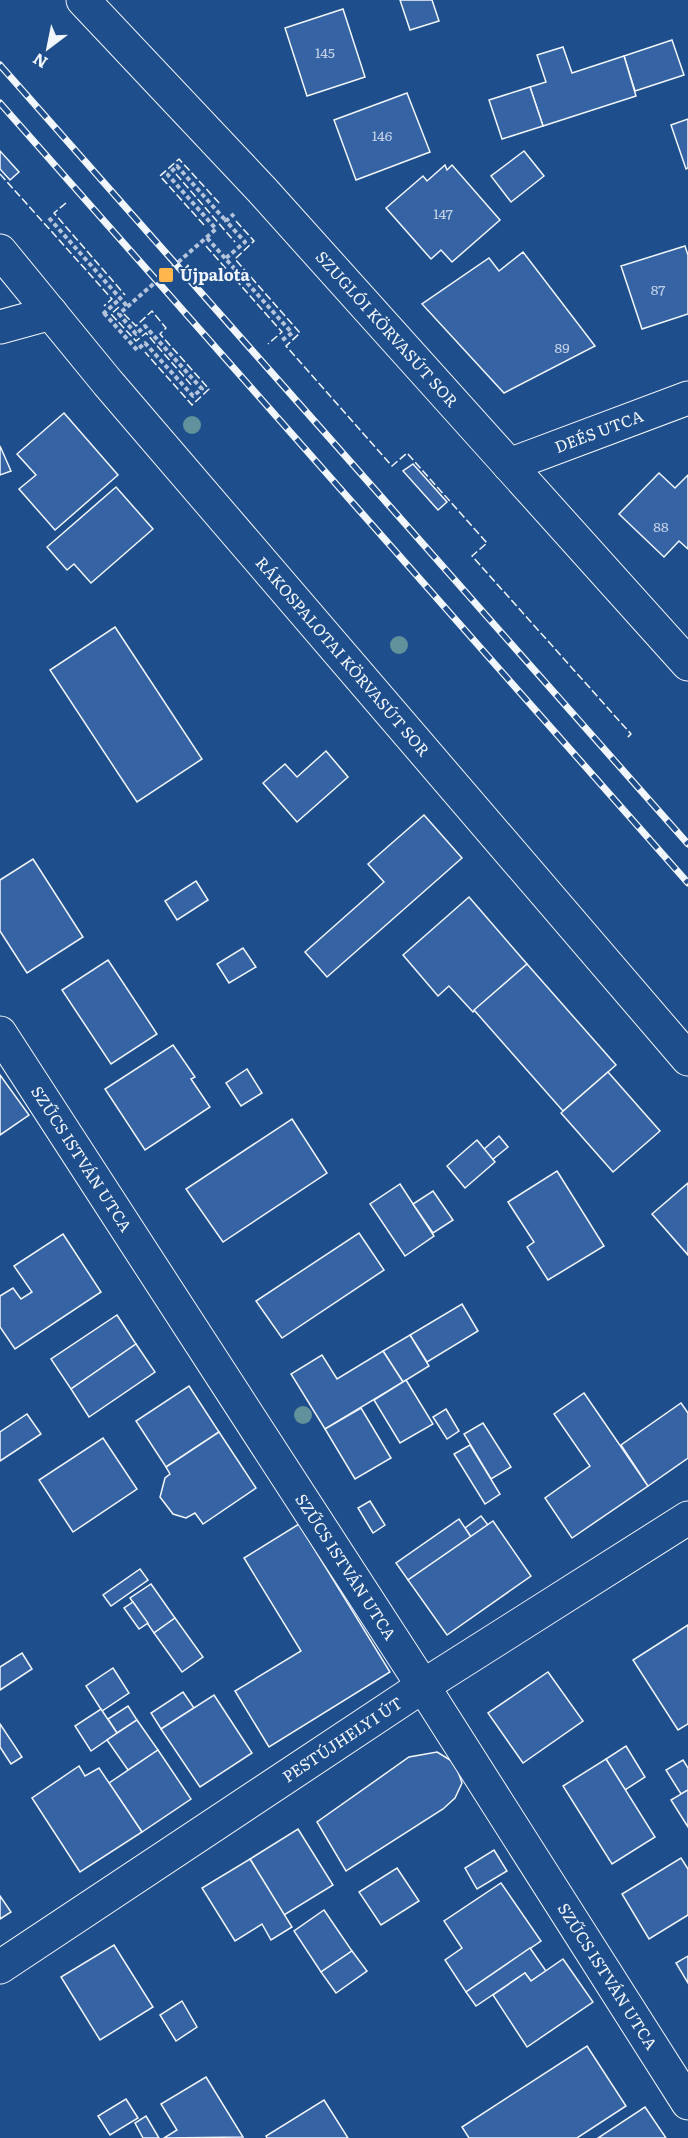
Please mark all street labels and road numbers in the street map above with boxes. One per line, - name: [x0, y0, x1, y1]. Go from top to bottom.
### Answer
- street label: SZUGLÓI KÖRVASÚT SOR: [311, 245, 465, 412]
- street label: DEÉS UTCA: [551, 403, 646, 458]
- street label: RÁKOSPALOTAI KÖRVASÚT SOR: [251, 551, 436, 761]
- street label: SZŰCS ISTVÁN UTCA: [26, 1081, 139, 1236]
- street label: SZŰCS ISTVÁN UTCA: [290, 1488, 403, 1644]
- street label: PESTÚJHELYI ÚT: [277, 1690, 407, 1787]
- street label: SZŰCS ISTVÁN UTCA: [553, 1898, 664, 2054]

